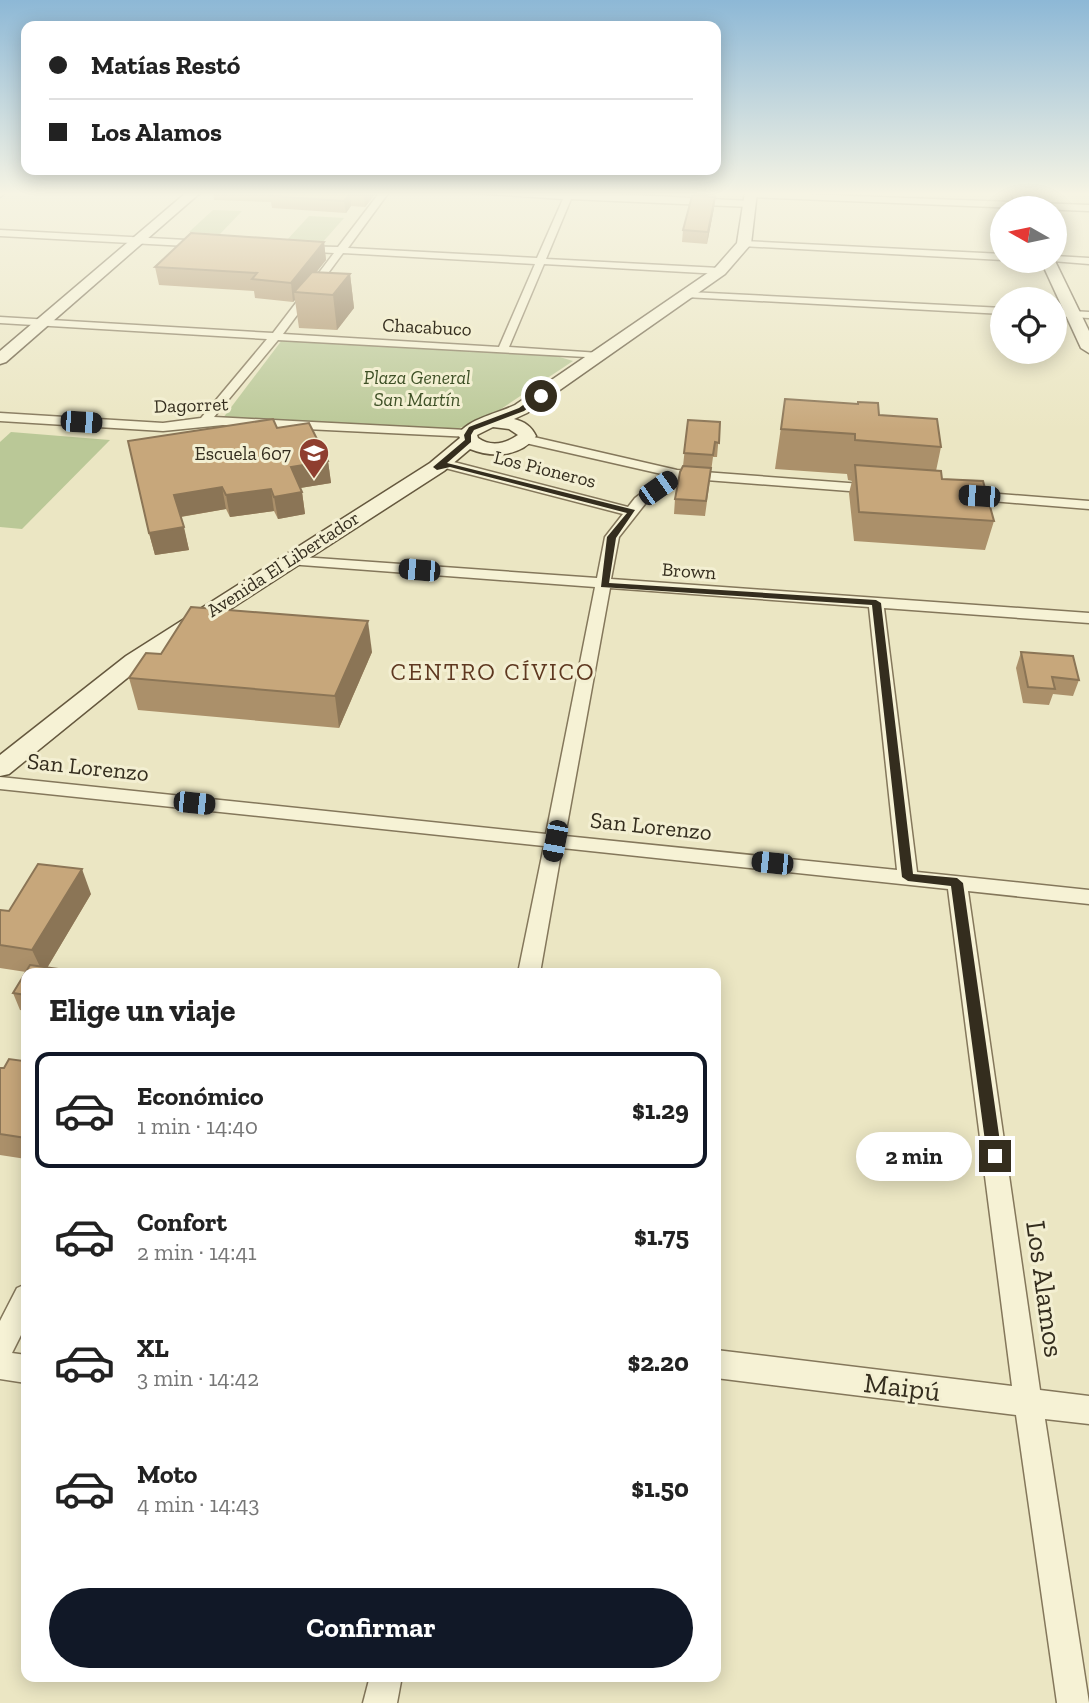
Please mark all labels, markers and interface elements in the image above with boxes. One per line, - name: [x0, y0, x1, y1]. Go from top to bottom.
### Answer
- text: Matías Restó: [91, 49, 240, 81]
- text: Los Alamos: [91, 116, 222, 148]
- north arrow: [990, 196, 1068, 273]
- map controls: [990, 196, 1067, 364]
- button: locate: [990, 287, 1067, 364]
- street label: Chacabuco: [382, 313, 472, 341]
- park label: Plaza General San Martín: [363, 366, 471, 411]
- route start: [525, 380, 557, 412]
- street label: Dagorret: [153, 392, 229, 418]
- car: [60, 410, 103, 434]
- school or university icon: Escuela 607: [297, 436, 331, 480]
- place label: Escuela 607: [195, 442, 291, 465]
- street label: Los Pioneros: [491, 445, 599, 493]
- car: [635, 467, 682, 509]
- car: [958, 484, 1001, 508]
- street label: Avenida El Libertador: [202, 506, 364, 622]
- car: [398, 558, 441, 582]
- street label: Brown: [661, 558, 717, 584]
- district label: CENTRO CÍVICO: [390, 657, 596, 686]
- street label: San Lorenzo: [26, 747, 150, 787]
- car: [173, 790, 216, 816]
- street label: San Lorenzo: [589, 806, 713, 846]
- car: [541, 818, 570, 864]
- car: [751, 850, 794, 876]
- text: Elige un viaje: [49, 991, 236, 1029]
- icon: car: [53, 1079, 116, 1142]
- text: Económico: [137, 1080, 264, 1112]
- text: $1.29: [632, 1094, 689, 1126]
- text: 1 min · 14:40: [137, 1112, 258, 1140]
- callout: 2 min: [855, 1132, 970, 1180]
- route end: [979, 1140, 1011, 1172]
- text: 2 min: [885, 1142, 943, 1170]
- icon: car: [53, 1205, 116, 1268]
- text: Confort: [137, 1206, 227, 1238]
- street label: Los Alamos: [1019, 1219, 1071, 1359]
- text: $1.75: [634, 1220, 689, 1252]
- text: 2 min · 14:41: [137, 1238, 257, 1266]
- icon: car: [53, 1331, 116, 1394]
- text: XL: [137, 1332, 169, 1364]
- text: $2.20: [627, 1346, 689, 1378]
- text: 3 min · 14:42: [137, 1364, 259, 1392]
- street label: Maipú: [862, 1366, 942, 1408]
- icon: car: [53, 1457, 116, 1520]
- text: Moto: [137, 1458, 197, 1490]
- text: $1.50: [631, 1472, 689, 1504]
- text: 4 min · 14:43: [137, 1490, 260, 1518]
- button: Confirmar: [49, 1588, 693, 1668]

